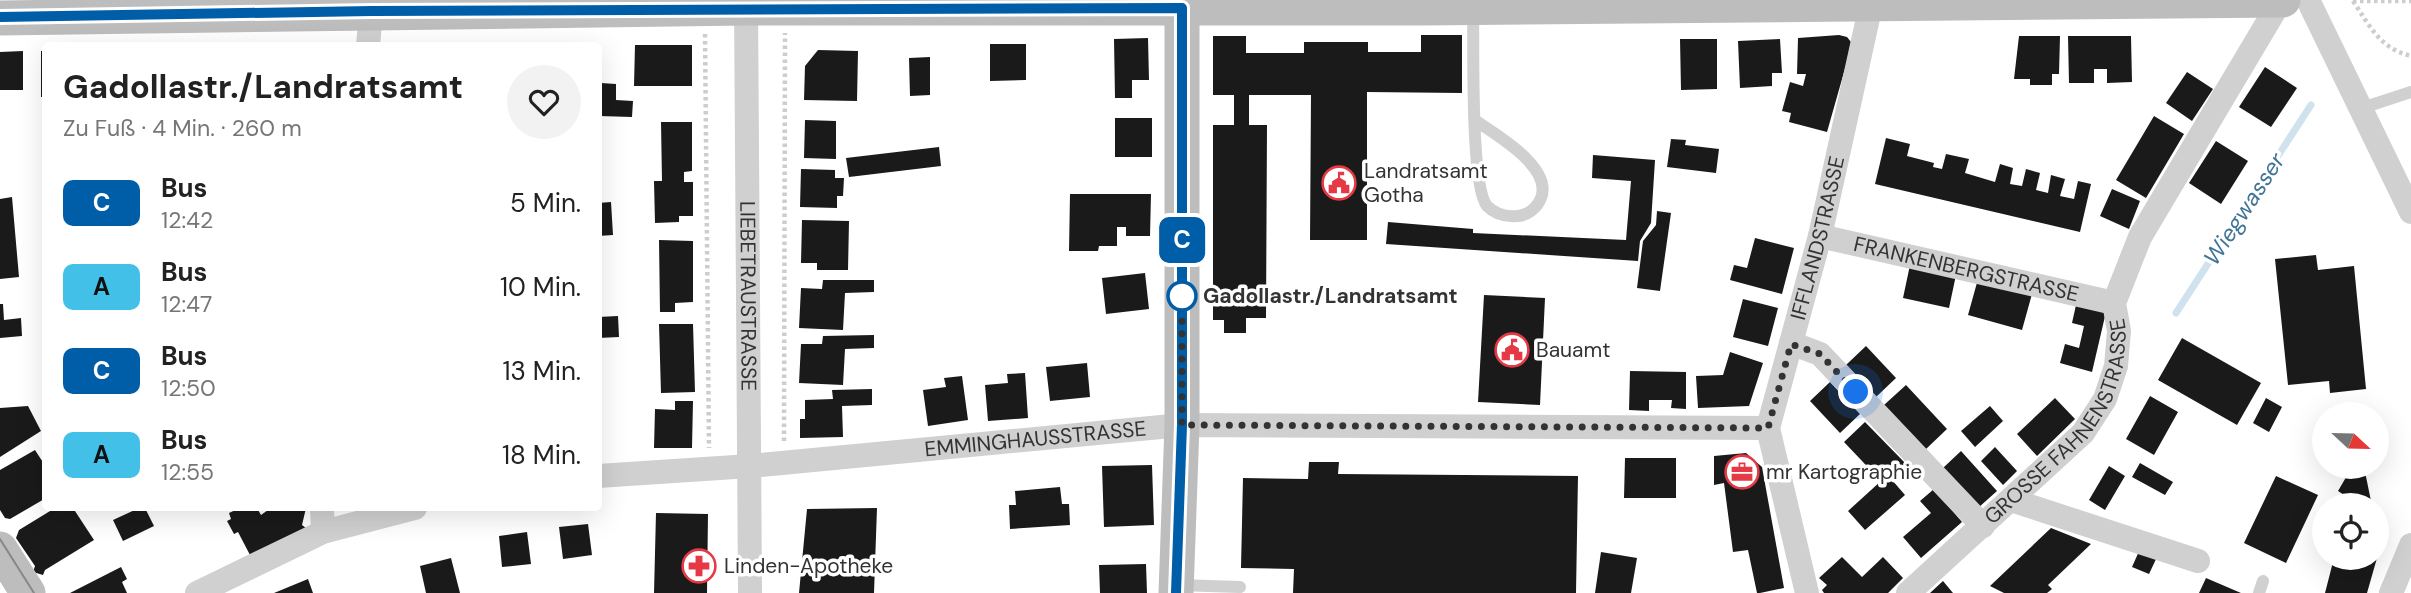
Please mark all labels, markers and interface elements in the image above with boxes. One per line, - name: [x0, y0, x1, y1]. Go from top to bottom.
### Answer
- text: Gadollastr./Landratsamt: [63, 65, 463, 108]
- button: heart: [507, 65, 581, 139]
- text: Zu Fuß · 4 Min. · 260 m: [63, 113, 302, 143]
- water label: Wiegwasser: [2197, 146, 2292, 271]
- street label: IFFLANDSTRASSE: [1784, 153, 1851, 323]
- place label: Landratsamt Gotha: [1364, 157, 1488, 209]
- public building icon: Landratsamt Gotha: [1320, 164, 1358, 202]
- text: Bus: [161, 171, 207, 205]
- text: 5 Min.: [510, 186, 581, 220]
- text: C: [93, 187, 110, 218]
- street label: LIEBETRAUSTRASSE: [733, 201, 763, 391]
- text: 12:42: [161, 205, 213, 235]
- line badge: C: [1159, 217, 1205, 263]
- text: C: [1173, 224, 1191, 255]
- street label: FRANKENBERGSTRASSE: [1851, 230, 2082, 309]
- text: Bus: [161, 255, 207, 289]
- text: 10 Min.: [500, 270, 581, 304]
- text: A: [93, 271, 110, 302]
- marker: Gadollastr./Landratsamt: [1167, 281, 1197, 311]
- place label: Gadollastr./Landratsamt: [1203, 282, 1458, 310]
- text: 12:47: [161, 289, 212, 319]
- street label: GROSSE FAHNENSTRASSE: [1978, 316, 2133, 530]
- public building icon: Bauamt: [1493, 331, 1531, 369]
- place label: Bauamt: [1536, 336, 1611, 364]
- text: Bus: [161, 339, 207, 373]
- text: 13 Min.: [502, 354, 581, 388]
- text: C: [93, 355, 110, 386]
- text: 12:50: [161, 373, 216, 403]
- your location: [1838, 374, 1873, 409]
- north arrow: [2312, 402, 2389, 480]
- map controls: [2312, 402, 2389, 570]
- street label: EMMINGHAUSSTRASSE: [923, 414, 1147, 463]
- text: Bus: [161, 423, 207, 457]
- text: 18 Min.: [502, 438, 581, 472]
- text: A: [93, 439, 110, 470]
- office icon: mr Kartographie: [1723, 453, 1761, 491]
- text: 12:55: [161, 457, 214, 487]
- place label: mr Kartographie: [1766, 458, 1922, 486]
- button: locate: [2312, 493, 2389, 570]
- pharmacy icon: Linden-Apotheke: [680, 547, 718, 585]
- place label: Linden-Apotheke: [724, 552, 893, 580]

